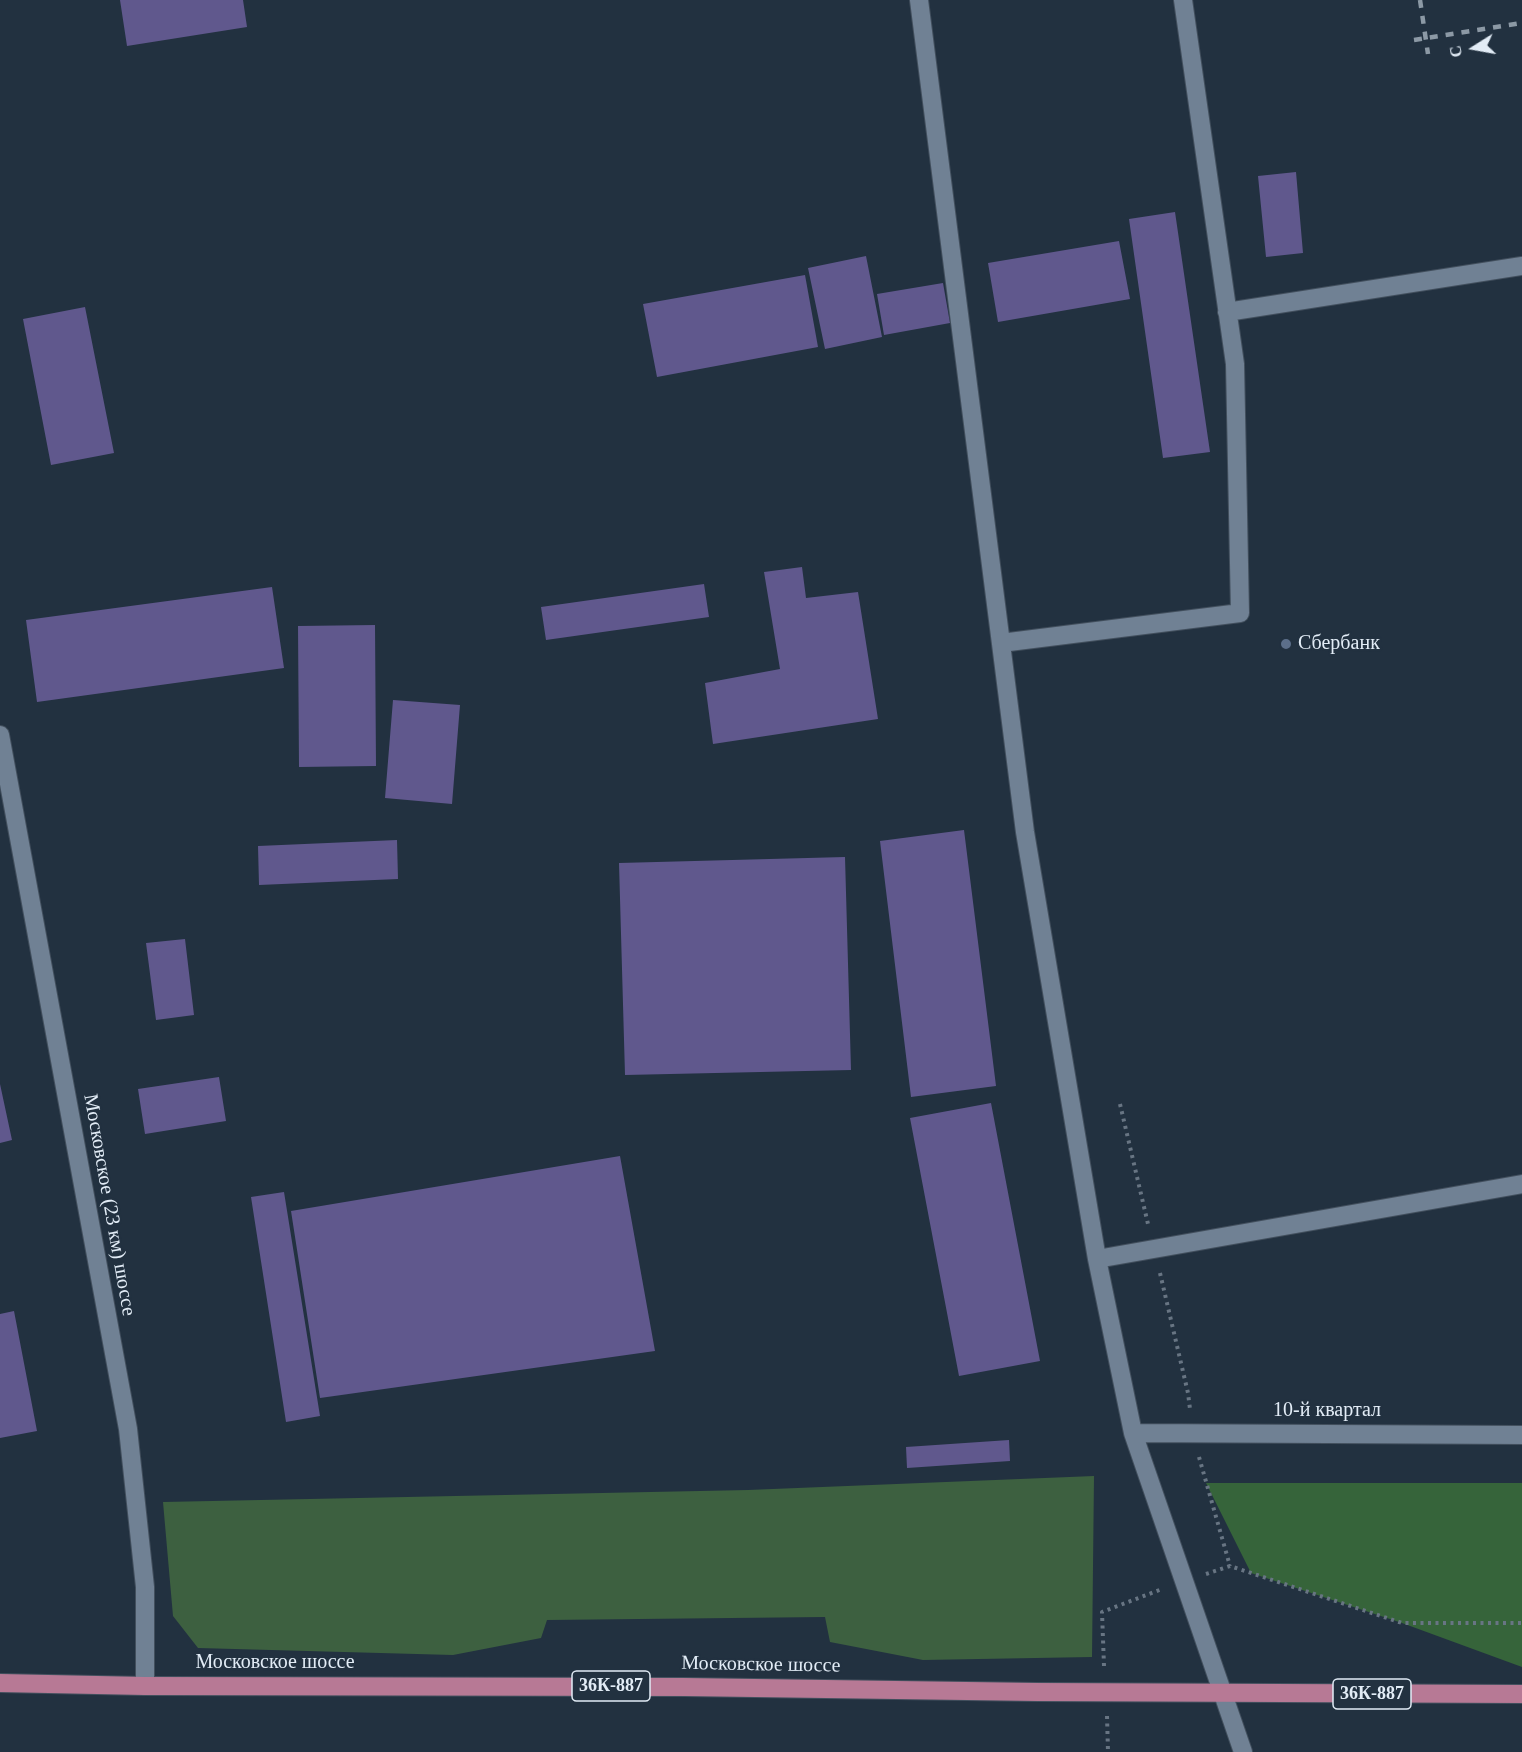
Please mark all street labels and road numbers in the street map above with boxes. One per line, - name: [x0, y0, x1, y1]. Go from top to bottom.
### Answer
- street label: Московское (23 км) шоссе: [78, 1092, 140, 1318]
- street label: 10-й квартал: [1273, 1399, 1381, 1423]
- street label: Московское шоссе: [195, 1651, 355, 1675]
- street label: Московское шоссе: [681, 1652, 841, 1678]
- road number: 36К-887: [572, 1671, 650, 1701]
- road number: 36К-887: [1333, 1679, 1411, 1709]

